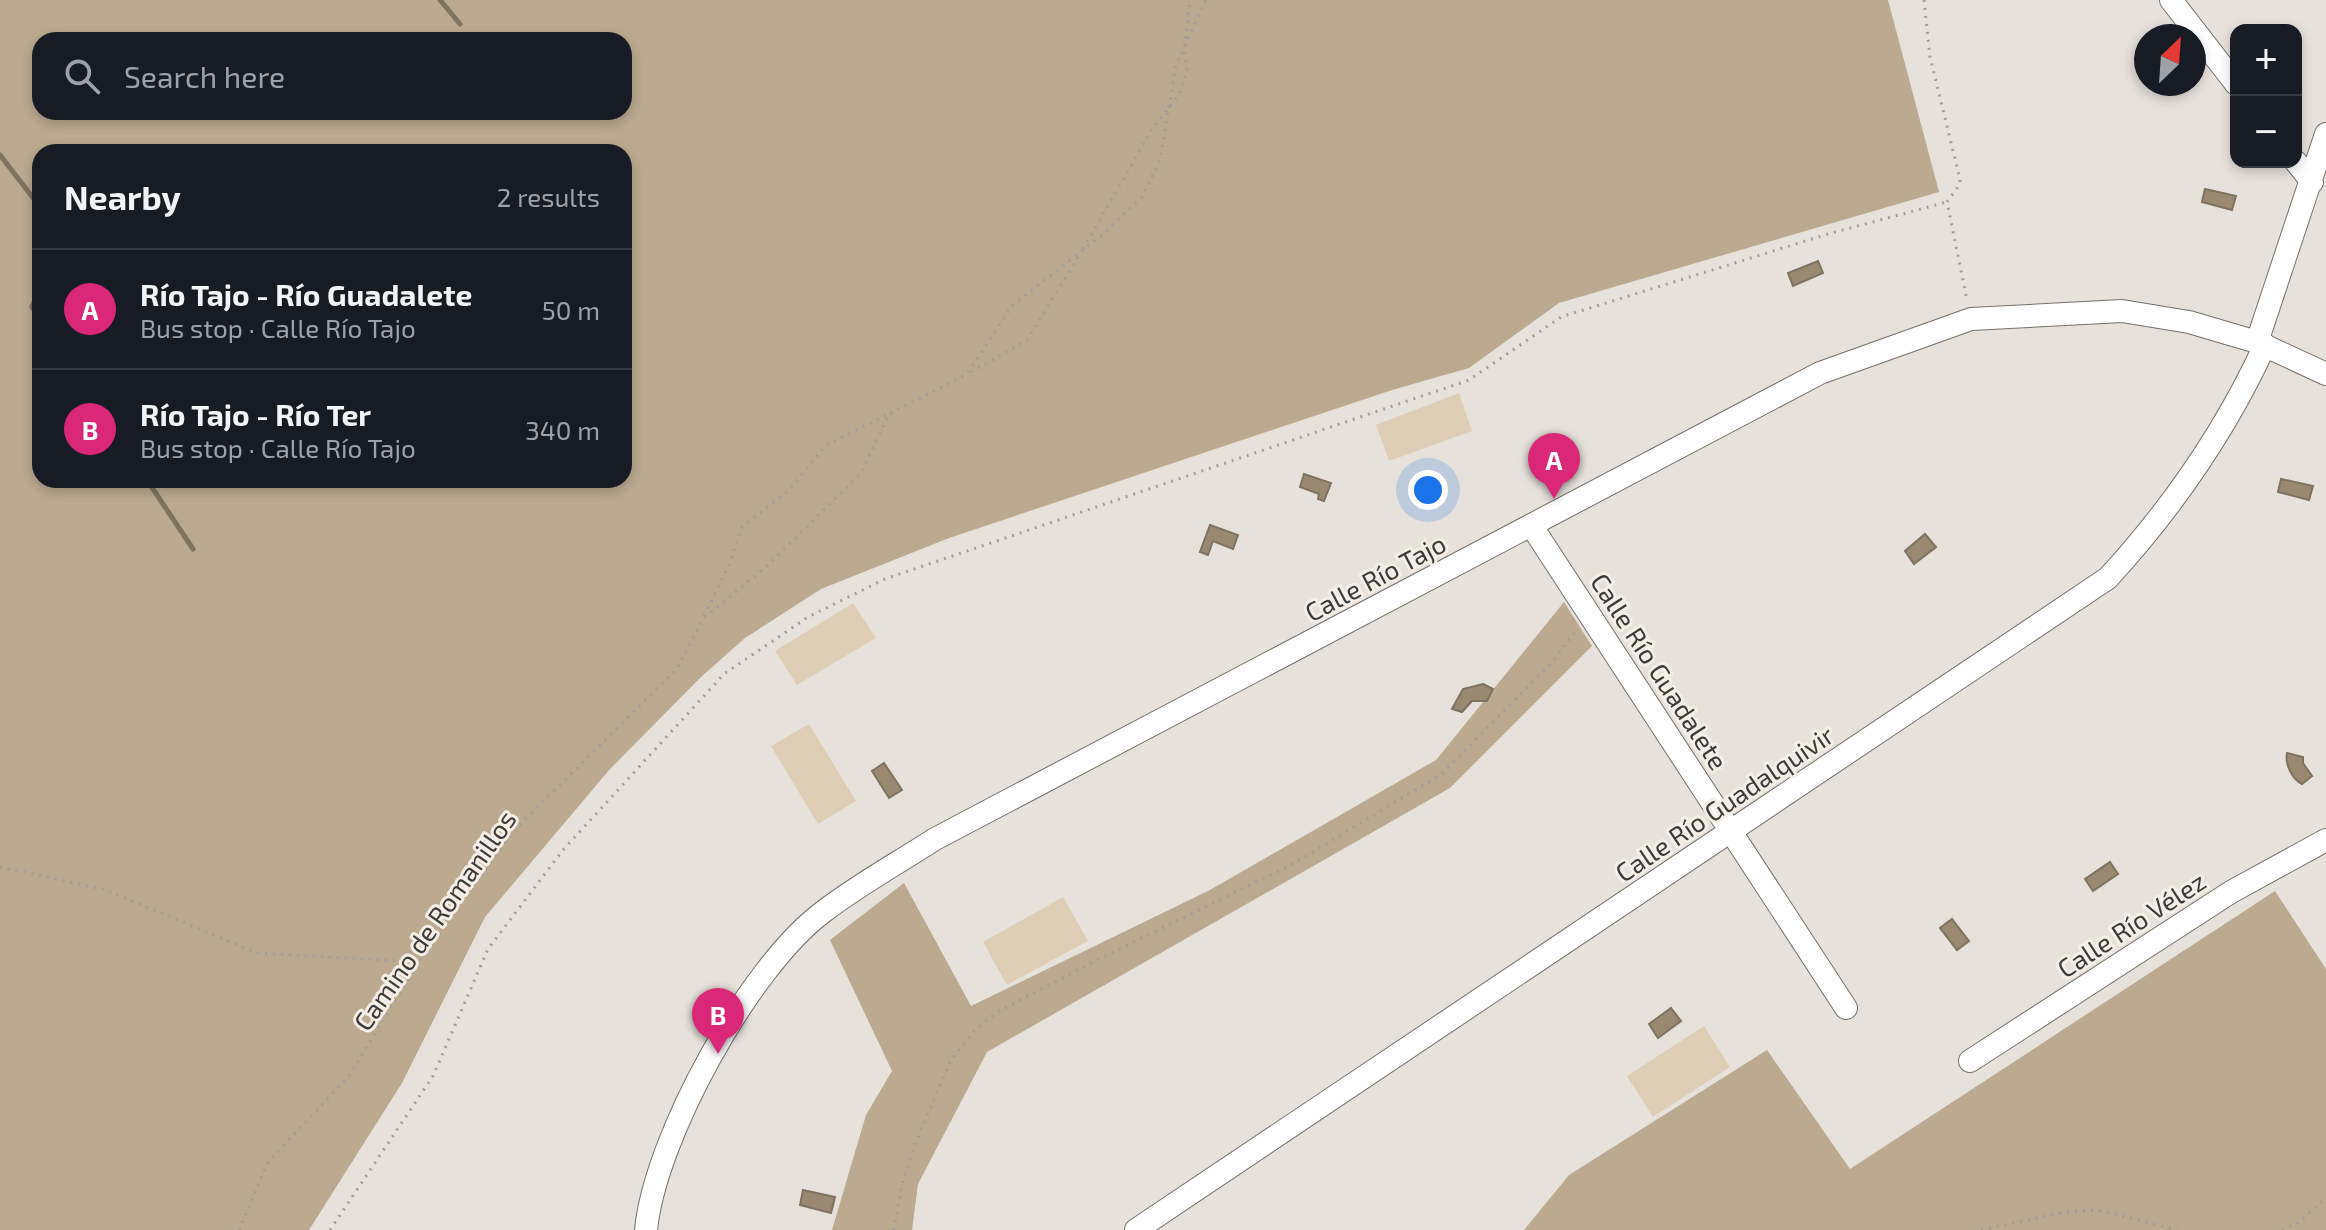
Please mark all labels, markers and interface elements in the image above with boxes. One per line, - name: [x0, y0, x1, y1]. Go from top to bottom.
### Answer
- north arrow: [2134, 24, 2206, 96]
- map controls: [2230, 24, 2302, 168]
- button: +: [2230, 24, 2302, 96]
- search box: [32, 32, 632, 120]
- icon: search: [60, 54, 104, 98]
- text: Search here: [124, 58, 285, 94]
- button: −: [2230, 96, 2302, 168]
- text: Nearby: [64, 176, 181, 217]
- text: 2 results: [497, 181, 600, 212]
- text: Río Tajo - Río Guadalete: [140, 276, 472, 312]
- text: A: [82, 294, 98, 325]
- text: 50 m: [542, 294, 600, 325]
- text: Bus stop · Calle Río Tajo: [140, 312, 416, 343]
- text: Río Tajo - Río Ter: [140, 396, 371, 432]
- text: B: [82, 414, 98, 445]
- text: 340 m: [525, 414, 600, 445]
- text: Bus stop · Calle Río Tajo: [140, 432, 416, 463]
- pin: A: [1528, 433, 1580, 499]
- your location: [1408, 470, 1448, 510]
- street label: Calle Río Tajo: [1299, 527, 1451, 627]
- street label: Calle Río Guadalete: [1585, 567, 1735, 775]
- street label: Calle Río Guadalquivir: [1609, 718, 1839, 888]
- street label: Camino de Romanillos: [346, 804, 522, 1036]
- street label: Calle Río Vélez: [2051, 865, 2211, 983]
- pin: B: [692, 988, 744, 1054]

